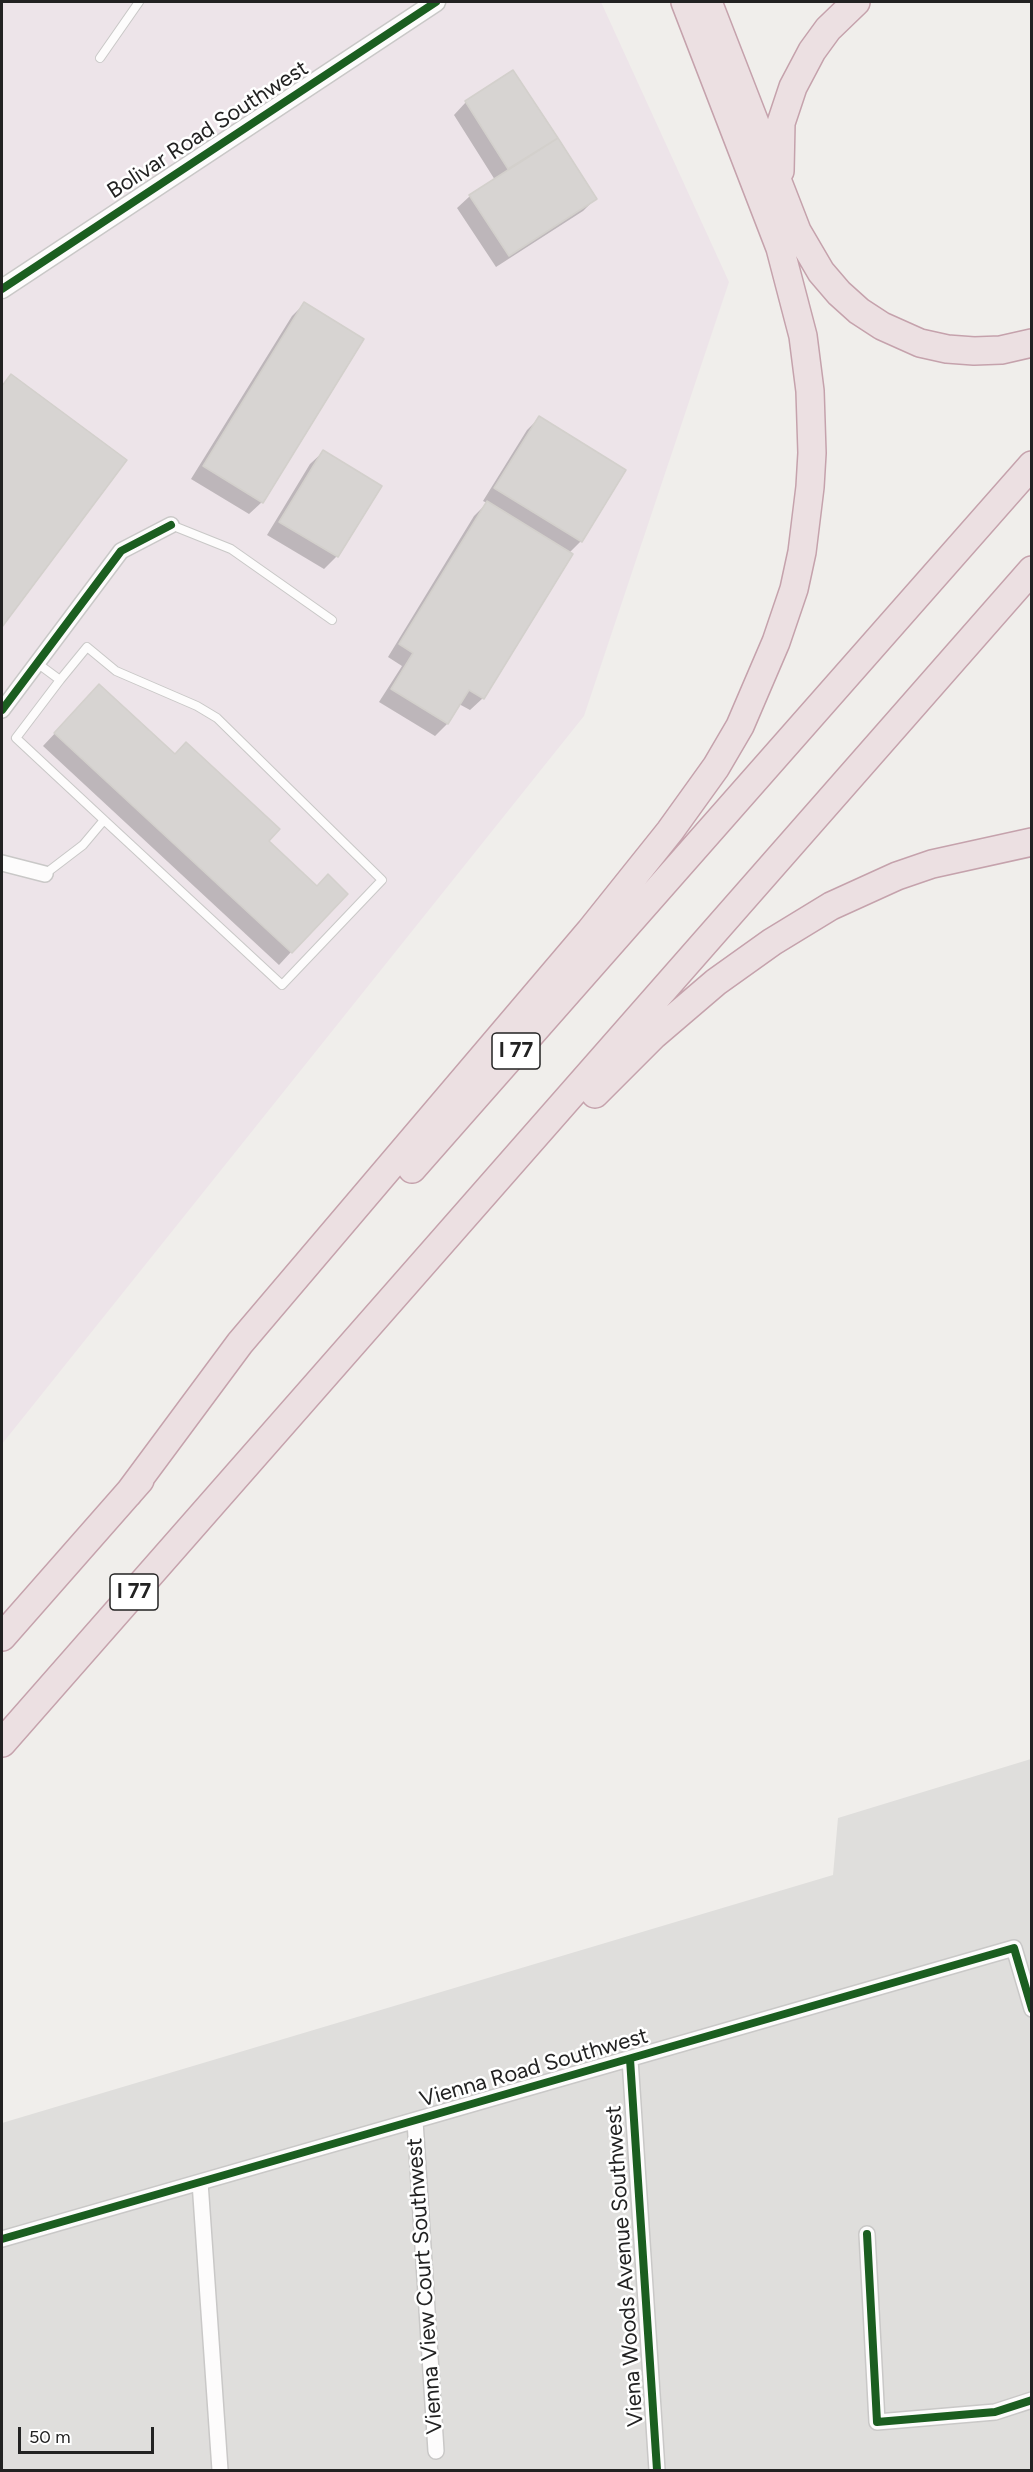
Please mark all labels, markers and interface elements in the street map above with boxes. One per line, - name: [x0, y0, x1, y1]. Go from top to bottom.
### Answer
- street label: Bolivar Road Southwest: [103, 55, 313, 205]
- road number: I 77: [492, 1033, 540, 1069]
- road number: I 77: [110, 1574, 158, 1610]
- street label: Vienna Road Southwest: [417, 2023, 651, 2113]
- street label: Viena Woods Avenue Southwest: [601, 2104, 649, 2428]
- street label: Vienna View Court Southwest: [401, 2137, 449, 2435]
- scale bar: [21, 2415, 158, 2453]
- text: 50 m: [29, 2426, 71, 2448]

